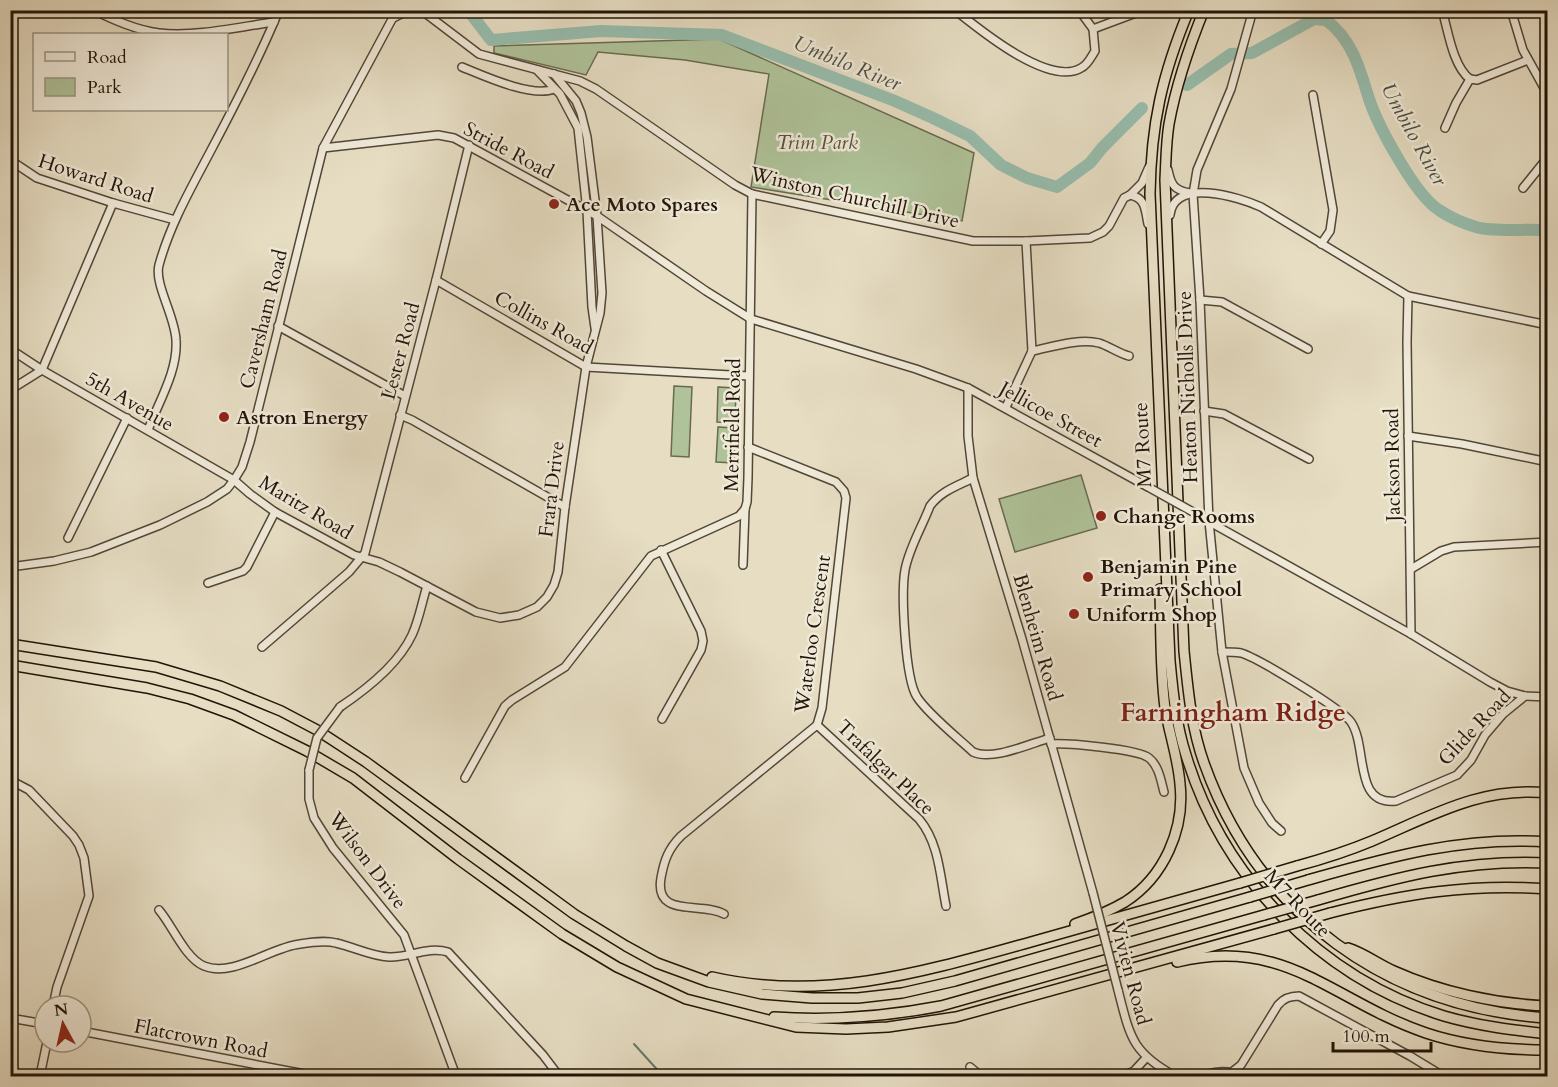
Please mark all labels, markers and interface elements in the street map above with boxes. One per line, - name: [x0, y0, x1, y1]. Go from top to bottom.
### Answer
- water label: Umbilo River: [788, 29, 906, 99]
- legend: [33, 33, 228, 111]
- text: Road: [87, 45, 127, 70]
- text: Park: [87, 75, 122, 100]
- water label: Umbilo River: [1373, 77, 1454, 192]
- street label: Stride Road: [459, 115, 559, 186]
- park label: Trim Park: [776, 129, 858, 156]
- street label: Howard Road: [35, 147, 157, 210]
- street label: Winston Churchill Drive: [747, 160, 962, 235]
- place label: Ace Moto Spares: [566, 191, 718, 218]
- marker: Ace Moto Spares: [547, 197, 561, 211]
- street label: Caversham Road: [233, 246, 294, 392]
- street label: Collins Road: [489, 284, 598, 361]
- street label: Heaton Nicholls Drive: [1171, 290, 1204, 484]
- street label: Lester Road: [375, 299, 427, 403]
- street label: Merrifield Road: [718, 358, 747, 492]
- street label: 5th Avenue: [81, 365, 179, 438]
- street label: Jellicoe Street: [992, 374, 1108, 454]
- street label: M7 Route: [1127, 402, 1158, 488]
- place label: Astron Energy: [236, 404, 369, 431]
- street label: Jackson Road: [1378, 408, 1407, 525]
- marker: Astron Energy: [217, 410, 231, 424]
- street label: Frara Drive: [532, 439, 571, 539]
- street label: Maritz Road: [254, 469, 358, 546]
- place label: Change Rooms: [1113, 503, 1255, 530]
- marker: Change Rooms: [1094, 509, 1108, 523]
- street label: Waterloo Crescent: [788, 552, 837, 716]
- place label: Benjamin Pine Primary School: [1100, 553, 1242, 603]
- street label: Blenheim Road: [1006, 570, 1069, 704]
- marker: Benjamin Pine Primary School: [1081, 570, 1095, 584]
- place label: Uniform Shop: [1086, 601, 1217, 628]
- marker: Uniform Shop: [1067, 607, 1081, 621]
- street label: Glide Road: [1432, 683, 1517, 772]
- district label: Farningham Ridge: [1120, 695, 1346, 730]
- street label: Trafalgar Place: [831, 714, 941, 821]
- street label: Wilson Drive: [321, 805, 413, 915]
- street label: M7 Route: [1258, 863, 1337, 943]
- street label: Vivien Road: [1104, 919, 1157, 1028]
- north arrow: [33, 994, 93, 1054]
- text: N: [53, 998, 70, 1022]
- street label: Flatcrown Road: [132, 1012, 270, 1065]
- scale bar: [1333, 1015, 1430, 1053]
- text: 100 m: [1342, 1024, 1390, 1049]

